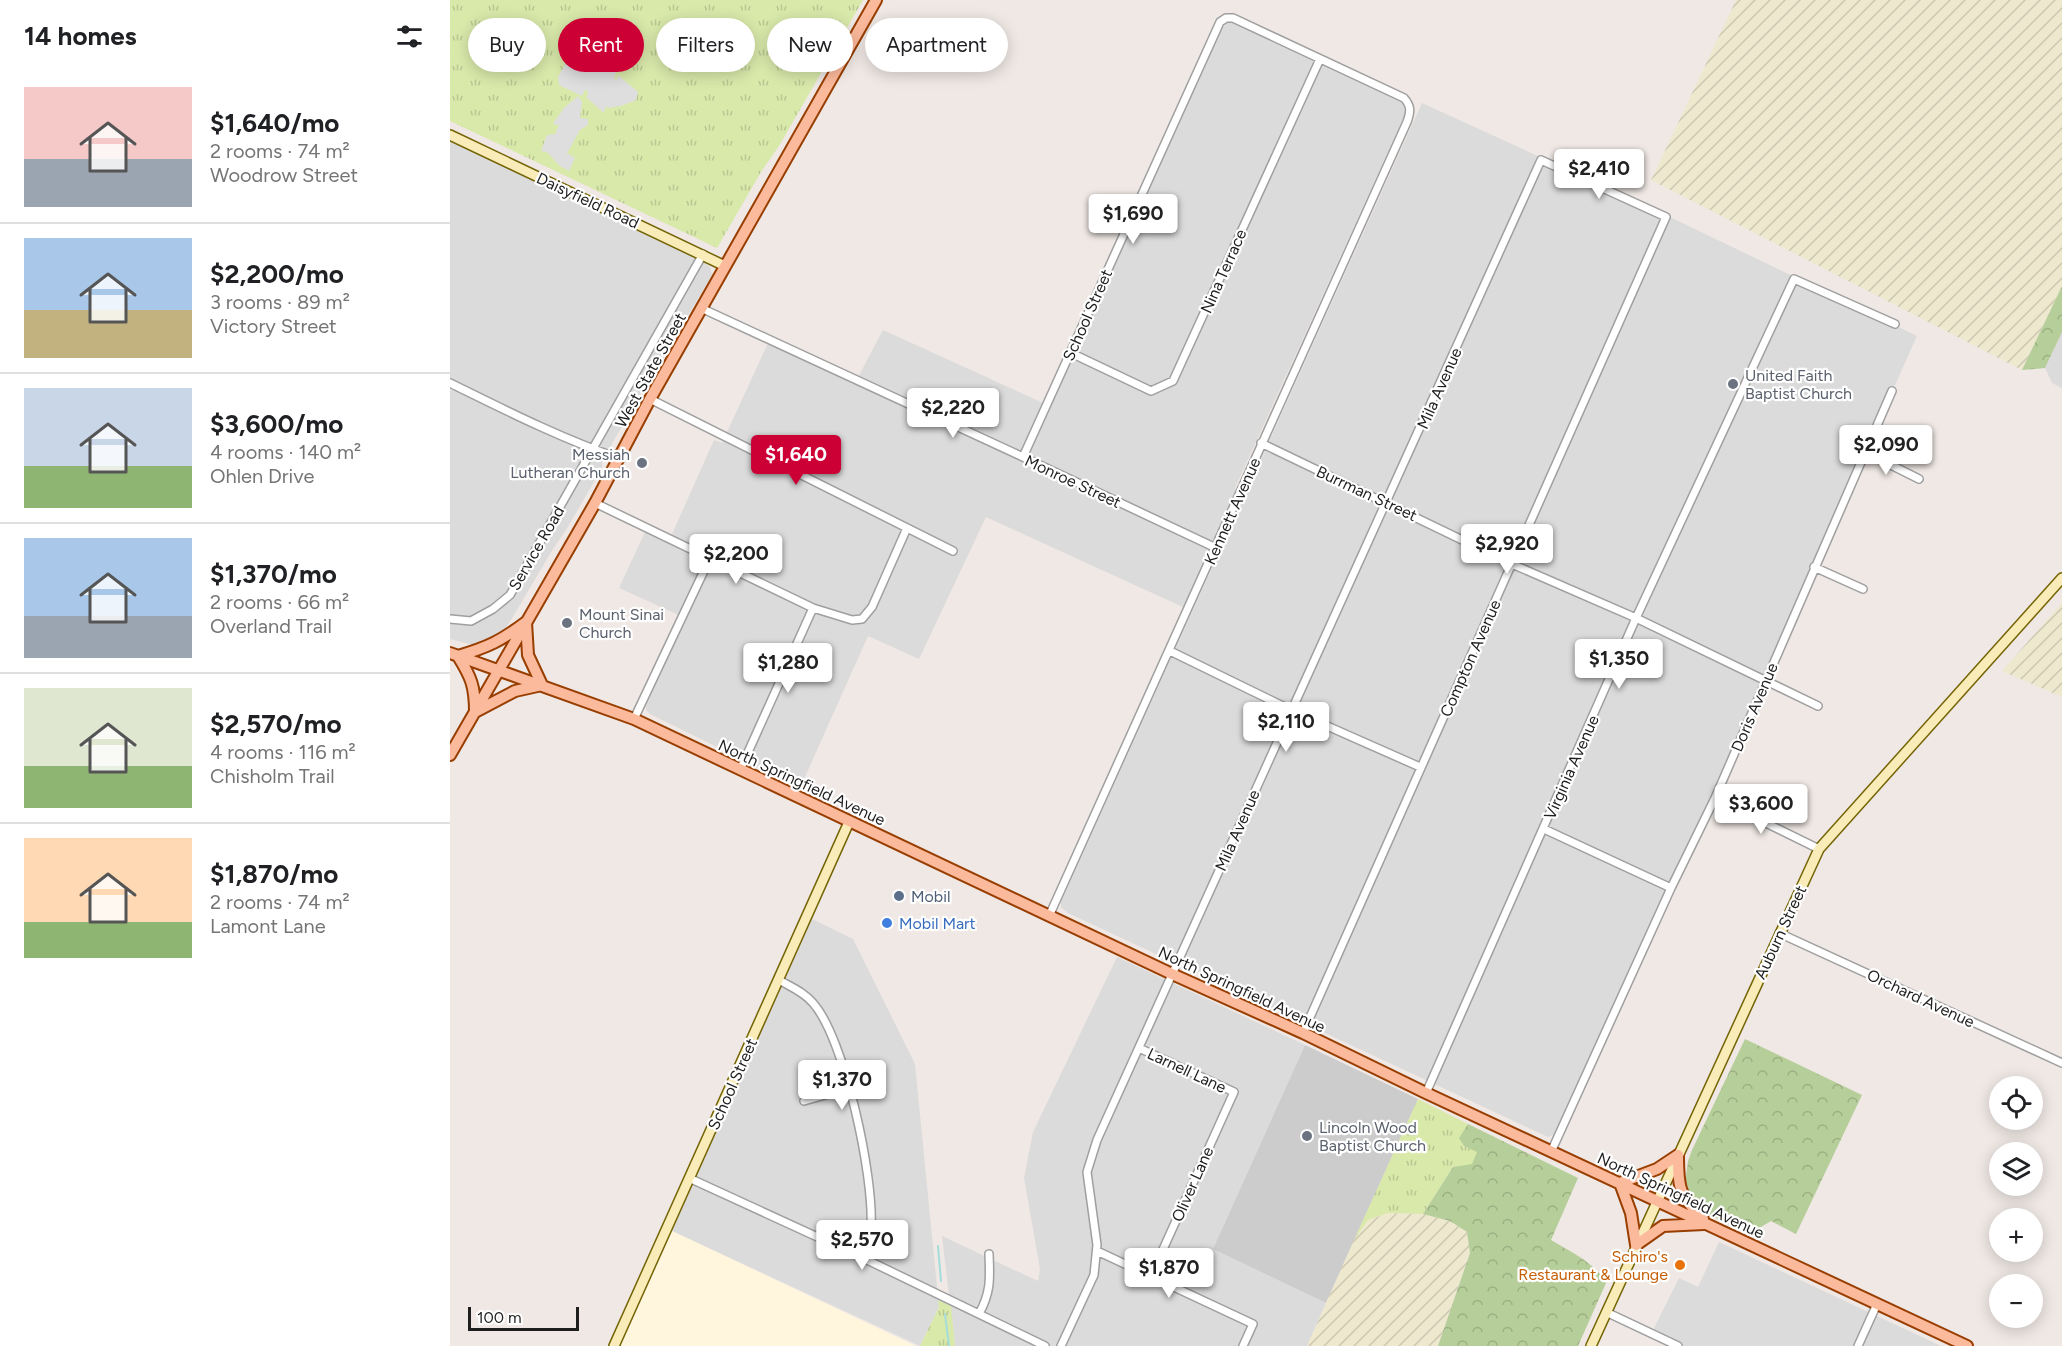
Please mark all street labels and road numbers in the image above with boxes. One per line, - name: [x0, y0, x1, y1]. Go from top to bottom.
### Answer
- street label: Daisyfield Road: [534, 168, 642, 232]
- street label: Nina Terrace: [1196, 226, 1251, 316]
- street label: School Street: [1059, 266, 1116, 364]
- street label: West State Street: [611, 309, 690, 431]
- street label: Mila Avenue: [1413, 344, 1466, 432]
- street label: Monroe Street: [1022, 451, 1124, 512]
- street label: Kennett Avenue: [1200, 455, 1265, 568]
- street label: Burrman Street: [1313, 462, 1420, 525]
- street label: Service Road: [505, 503, 568, 594]
- street label: Compton Avenue: [1436, 596, 1505, 720]
- street label: Doris Avenue: [1727, 660, 1782, 755]
- street label: Virginia Avenue: [1540, 712, 1603, 822]
- street label: North Springfield Avenue: [715, 735, 889, 830]
- street label: Mila Avenue: [1211, 786, 1264, 874]
- street label: Auburn Street: [1750, 882, 1810, 982]
- street label: North Springfield Avenue: [1155, 942, 1329, 1037]
- street label: Orchard Avenue: [1864, 965, 1978, 1032]
- street label: School Street: [704, 1035, 761, 1133]
- street label: Larnell Lane: [1144, 1044, 1229, 1097]
- street label: Oliver Lane: [1168, 1144, 1218, 1225]
- street label: North Springfield Avenue: [1594, 1148, 1768, 1243]

